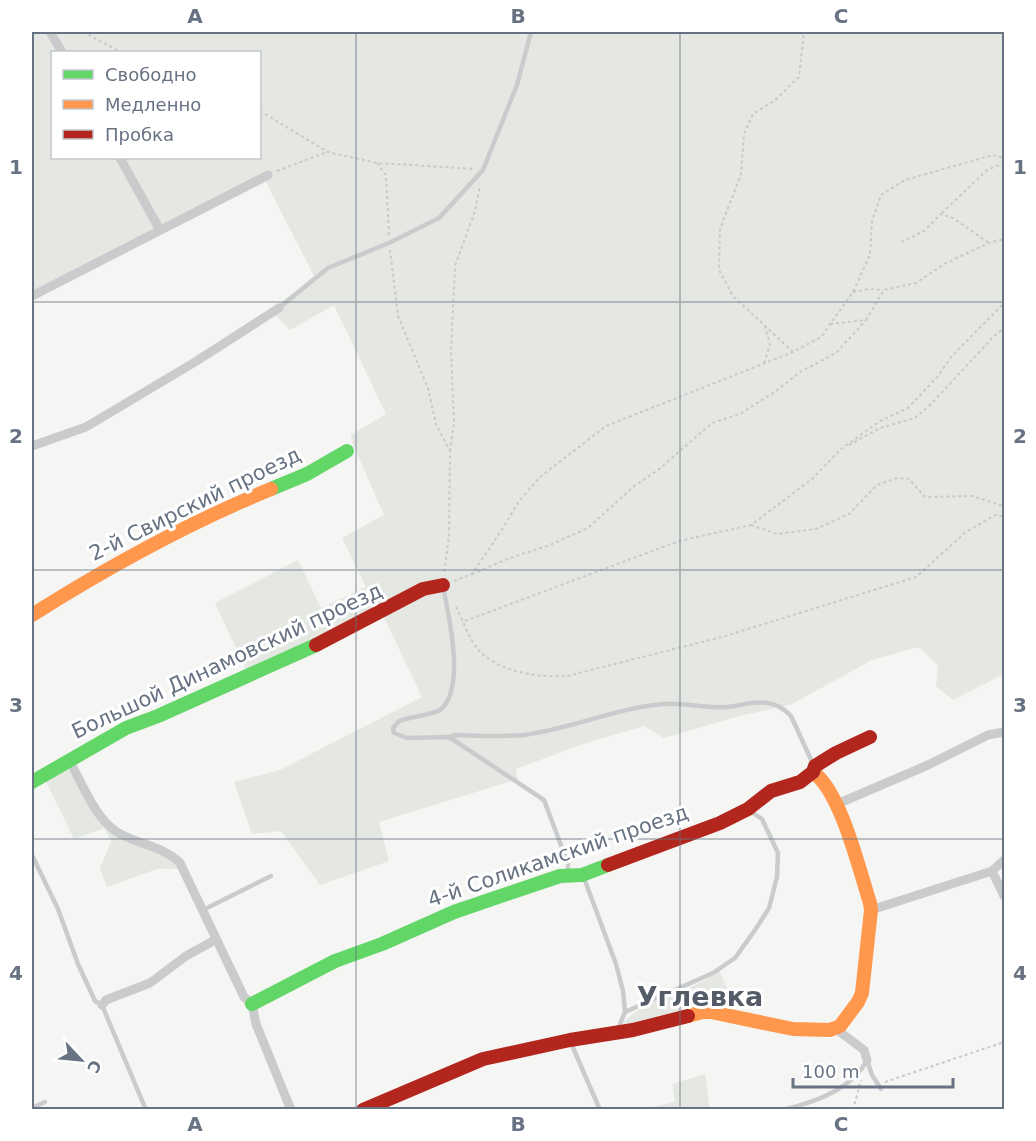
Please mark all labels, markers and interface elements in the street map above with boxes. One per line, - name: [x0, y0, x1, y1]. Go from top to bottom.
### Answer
- text: A: [187, 4, 203, 28]
- text: B: [510, 4, 526, 28]
- text: C: [834, 4, 848, 28]
- legend: [51, 51, 261, 159]
- text: Свободно: [105, 64, 197, 85]
- text: Медленно: [105, 94, 201, 115]
- text: Пробка: [105, 124, 174, 145]
- text: 1: [9, 155, 23, 179]
- text: 1: [1013, 155, 1027, 179]
- text: 2: [9, 424, 23, 448]
- text: 2: [1013, 424, 1027, 448]
- street label: 2-й Свирский проезд: [85, 442, 305, 566]
- street label: Большой Динамовский проезд: [68, 578, 386, 744]
- text: 3: [9, 693, 23, 717]
- text: 3: [1013, 693, 1027, 717]
- street label: 4-й Соликамский проезд: [425, 800, 691, 912]
- text: 4: [9, 961, 23, 985]
- text: 4: [1013, 961, 1027, 985]
- district label: Углевка: [637, 981, 763, 1012]
- north arrow: [51, 1030, 111, 1090]
- scale bar: [793, 1051, 954, 1089]
- text: С: [83, 1057, 105, 1076]
- text: 100 m: [802, 1061, 860, 1082]
- text: A: [187, 1112, 203, 1136]
- text: B: [510, 1112, 526, 1136]
- text: C: [834, 1112, 848, 1136]

